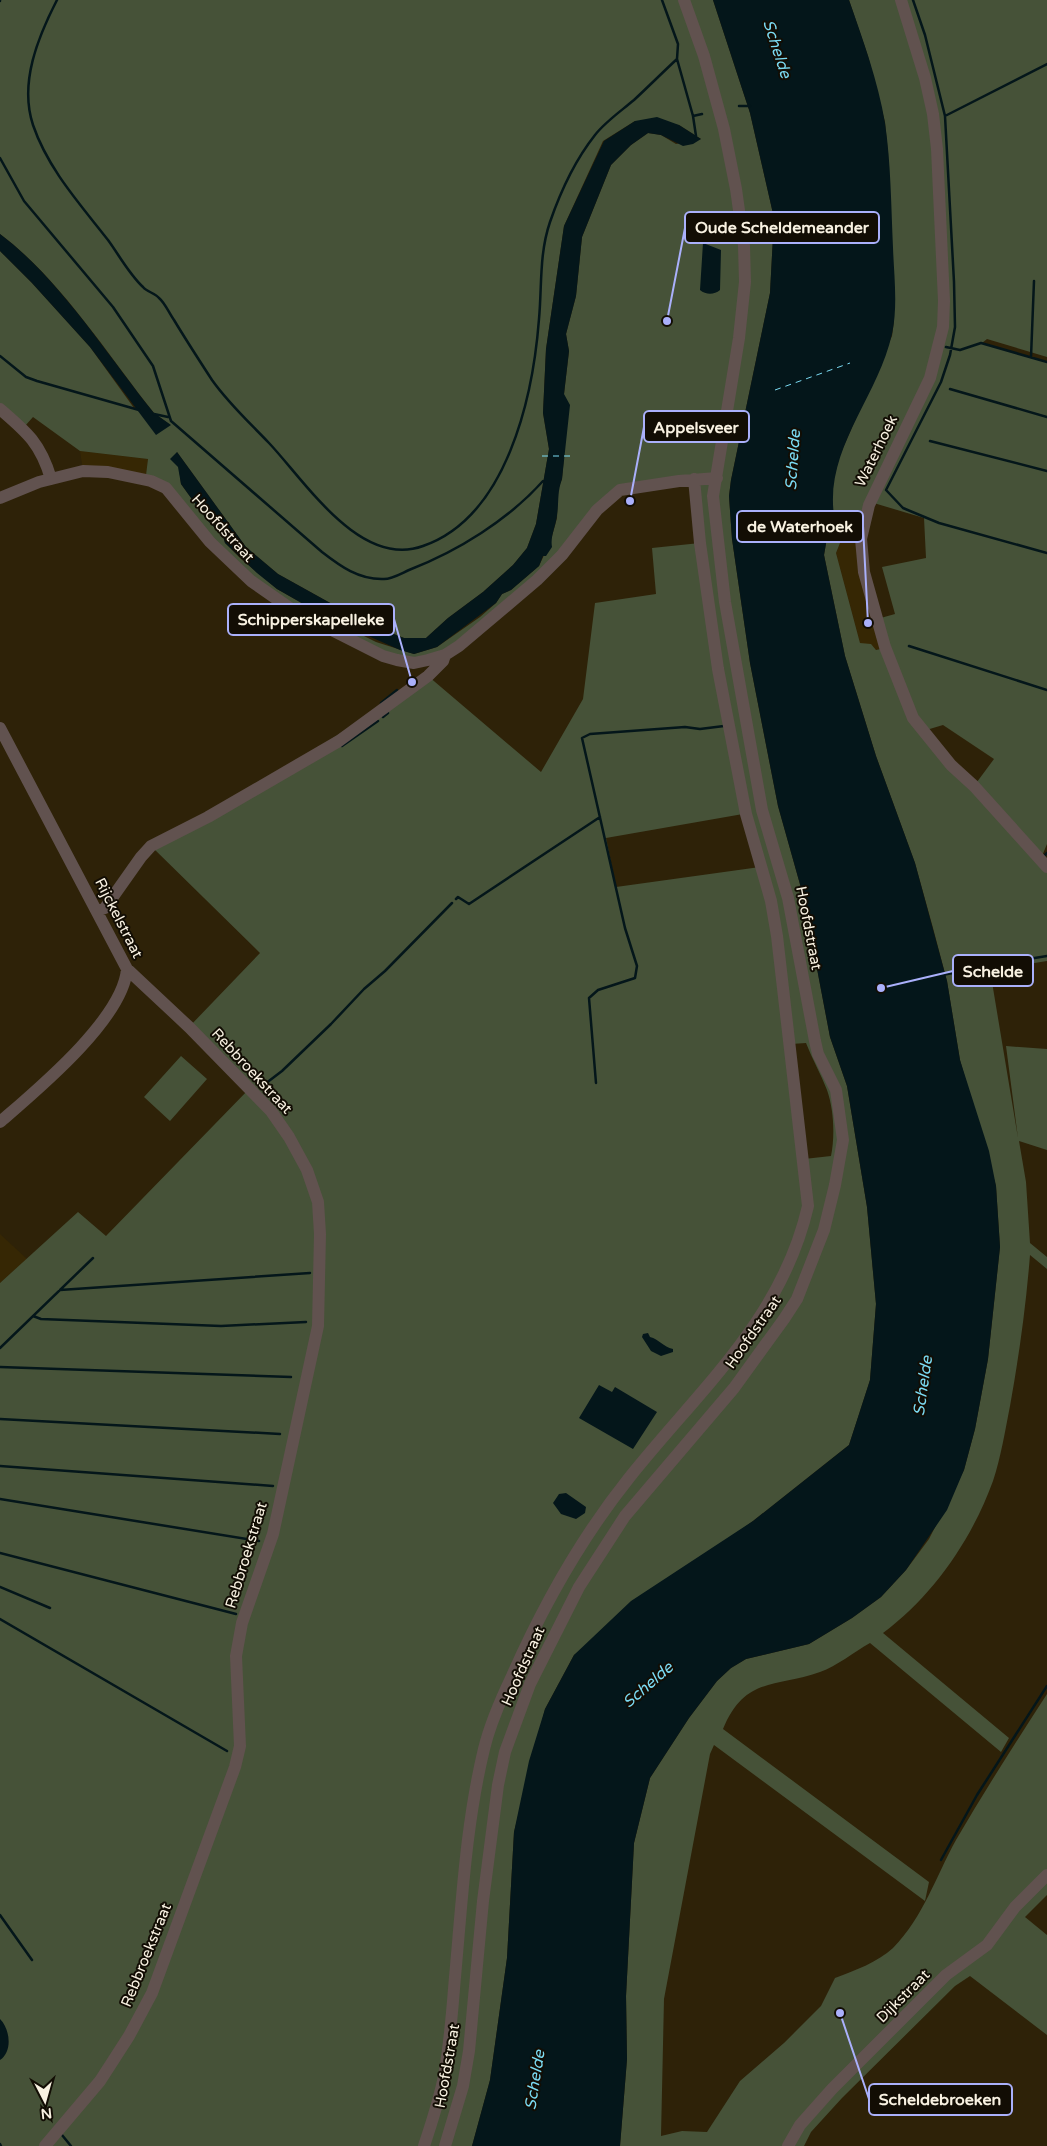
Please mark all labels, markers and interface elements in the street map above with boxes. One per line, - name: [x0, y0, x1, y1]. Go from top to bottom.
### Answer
- water label: Schelde: [758, 17, 796, 82]
- callout: Oude Scheldemeander: [685, 212, 879, 243]
- text: Oude Scheldemeander: [695, 218, 870, 238]
- callout: Appelsveer: [644, 411, 749, 442]
- street label: Waterhoek: [851, 412, 901, 490]
- text: Appelsveer: [653, 418, 740, 438]
- water label: Schelde: [781, 428, 805, 491]
- street label: Hoofdstraat: [188, 490, 258, 566]
- callout: de Waterhoek: [737, 511, 863, 542]
- text: de Waterhoek: [747, 517, 853, 537]
- callout: Schipperskapelleke: [228, 604, 394, 635]
- text: Schipperskapelleke: [238, 610, 384, 630]
- street label: Rijckelstraat: [91, 875, 147, 961]
- street label: Hoofdstraat: [792, 885, 826, 972]
- callout: Schelde: [953, 955, 1033, 986]
- text: Schelde: [963, 962, 1023, 982]
- street label: Rebbroekstraat: [208, 1025, 296, 1118]
- street label: Hoofdstraat: [721, 1292, 785, 1372]
- water label: Schelde: [909, 1354, 937, 1417]
- street label: Rebbroekstraat: [221, 1499, 271, 1610]
- street label: Hoofdstraat: [497, 1623, 549, 1709]
- water label: Schelde: [619, 1657, 678, 1712]
- street label: Rebbroekstraat: [117, 1900, 175, 2010]
- street label: Dijkstraat: [873, 1965, 934, 2026]
- street label: Hoofdstraat: [431, 2022, 463, 2109]
- water label: Schelde: [520, 2048, 550, 2111]
- north arrow: [20, 2076, 70, 2126]
- callout: Scheldebroeken: [869, 2084, 1012, 2115]
- text: Scheldebroeken: [879, 2090, 1001, 2110]
- text: N: [40, 2104, 53, 2122]

